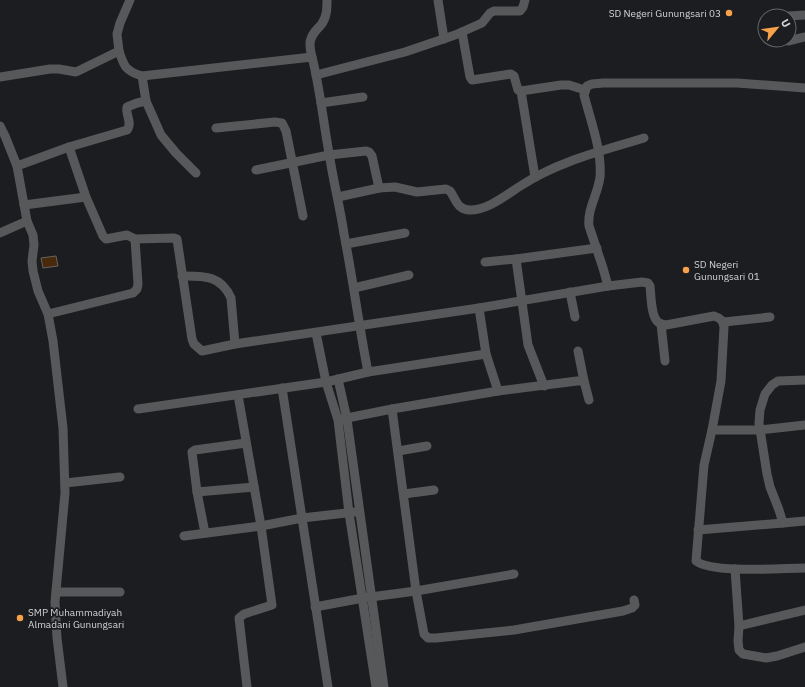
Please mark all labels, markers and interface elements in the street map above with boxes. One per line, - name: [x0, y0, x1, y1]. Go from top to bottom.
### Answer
- place label: SD Negeri Gunungsari 03: [609, 7, 721, 20]
- marker: SD Negeri Gunungsari 03: [724, 8, 734, 18]
- north arrow: [757, 8, 797, 48]
- text: U: [778, 16, 794, 30]
- place label: SD Negeri Gunungsari 01: [694, 258, 760, 283]
- marker: SD Negeri Gunungsari 01: [681, 265, 691, 275]
- place label: SMP Muhammadiyah Almadani Gunungsari: [28, 606, 124, 631]
- marker: SMP Muhammadiyah Almadani Gunungsari: [15, 613, 25, 623]

